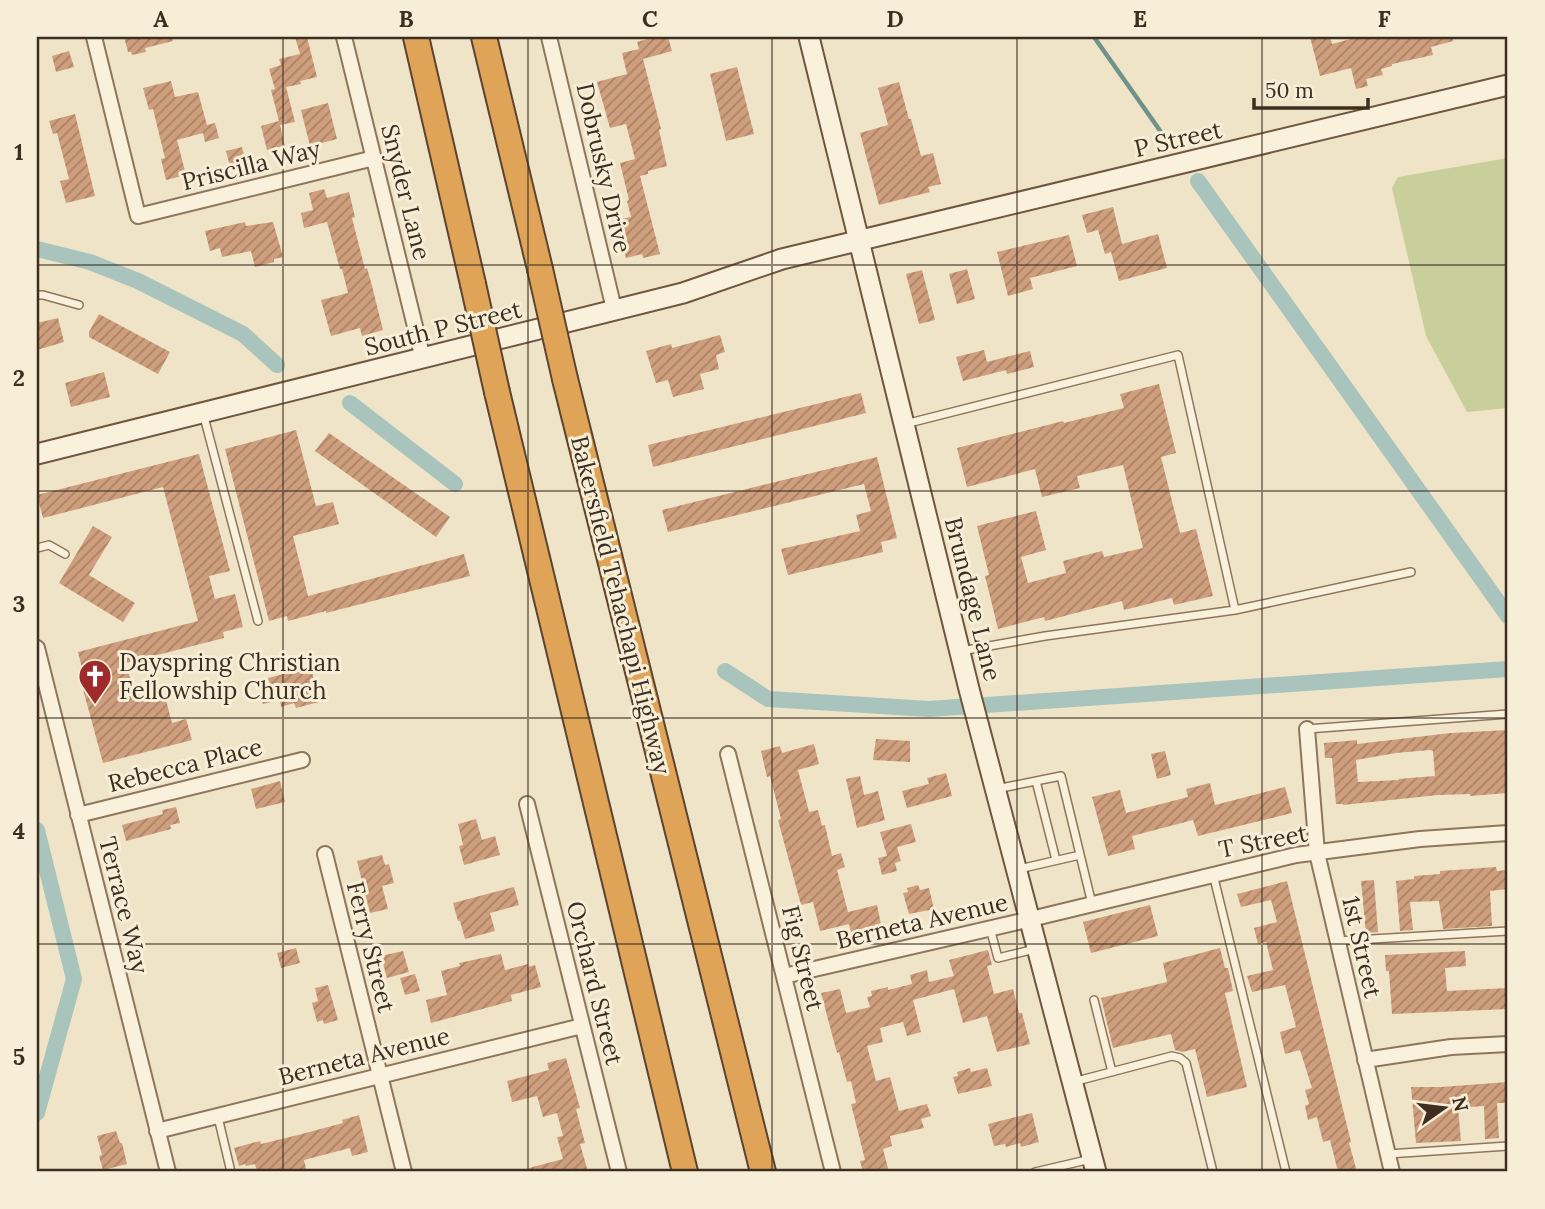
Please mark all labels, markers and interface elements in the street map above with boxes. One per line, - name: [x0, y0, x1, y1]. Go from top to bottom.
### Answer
- text: A: [153, 4, 169, 33]
- text: B: [398, 4, 414, 33]
- text: C: [642, 4, 658, 33]
- text: D: [886, 4, 904, 33]
- text: E: [1133, 4, 1147, 33]
- text: F: [1377, 4, 1391, 33]
- scale bar: [1254, 66, 1368, 110]
- text: 50 m: [1265, 77, 1314, 104]
- street label: Dobrusky Drive: [569, 80, 639, 256]
- street label: P Street: [1131, 114, 1225, 164]
- street label: Snyder Lane: [374, 121, 438, 263]
- street label: Priscilla Way: [178, 133, 324, 197]
- text: 1: [14, 137, 24, 166]
- street label: South P Street: [361, 293, 525, 362]
- text: 2: [13, 363, 25, 392]
- street label: Bakersfield Tehachapi Highway: [564, 433, 678, 778]
- street label: Brundage Lane: [938, 514, 1008, 684]
- text: 3: [13, 589, 25, 618]
- place label: Dayspring Christian Fellowship Church: [119, 647, 341, 706]
- church icon: Dayspring Christian Fellowship Church: [76, 657, 114, 706]
- street label: Rebecca Place: [105, 731, 265, 799]
- text: 4: [13, 816, 25, 845]
- street label: T Street: [1216, 817, 1311, 865]
- street label: Terrace Way: [92, 833, 156, 977]
- street label: Ferry Street: [340, 878, 402, 1016]
- street label: Berneta Avenue: [833, 886, 1011, 956]
- street label: 1st Street: [1335, 893, 1389, 1002]
- street label: Orchard Street: [560, 898, 630, 1069]
- street label: Fig Street: [775, 902, 831, 1015]
- street label: Berneta Avenue: [275, 1020, 453, 1092]
- text: 5: [13, 1042, 25, 1071]
- north arrow: [1408, 1072, 1478, 1142]
- text: N: [1447, 1094, 1474, 1114]

